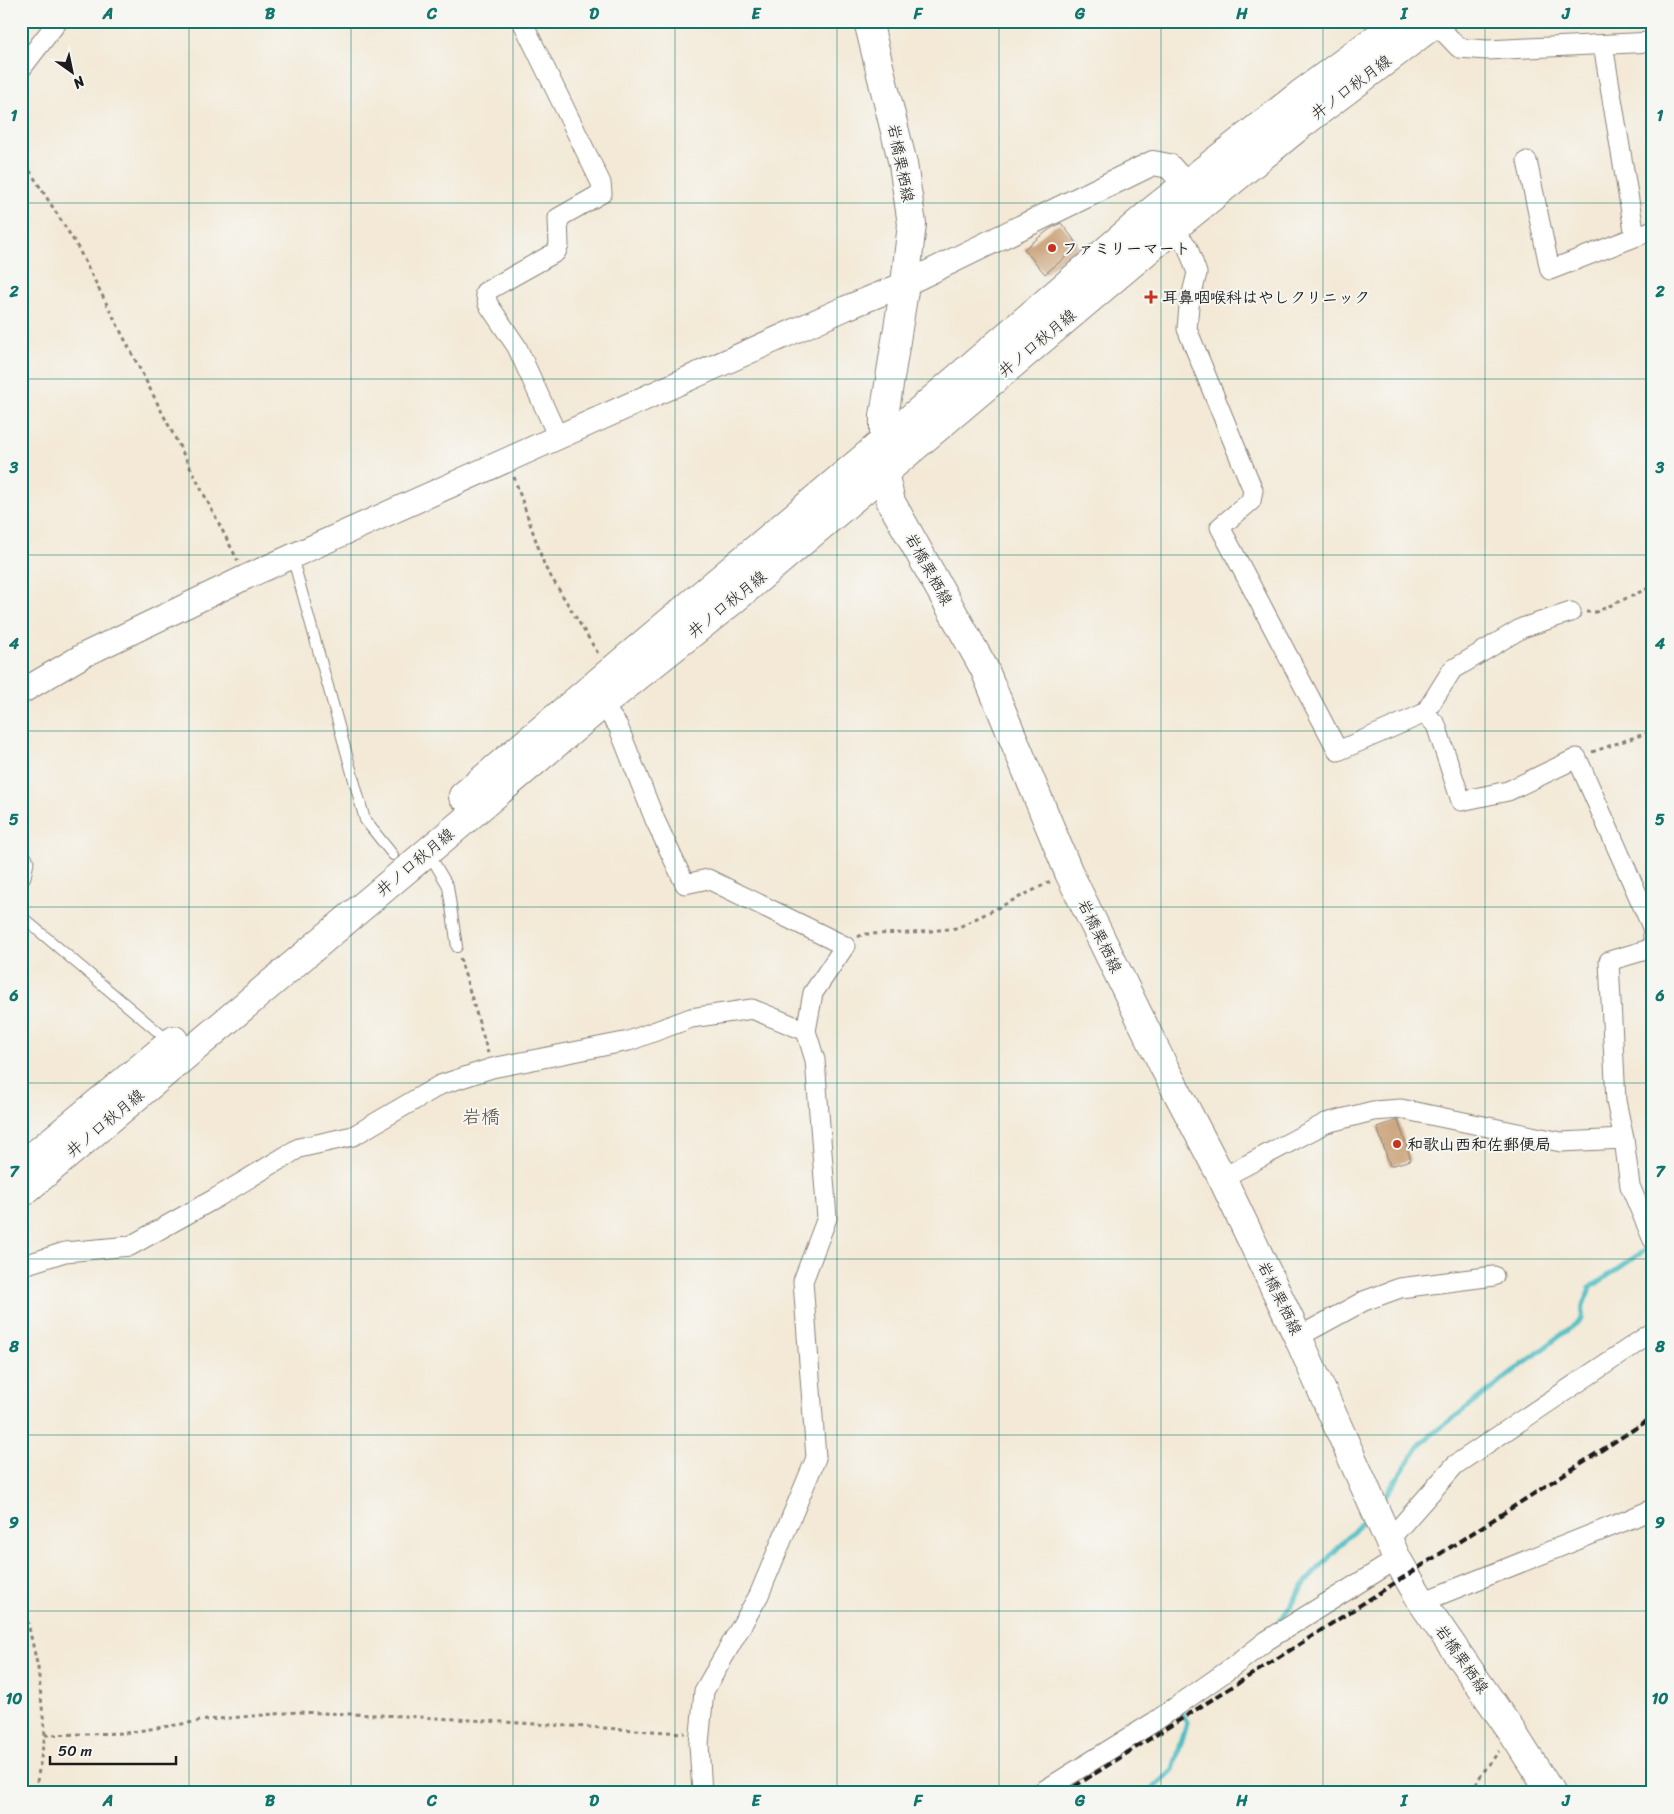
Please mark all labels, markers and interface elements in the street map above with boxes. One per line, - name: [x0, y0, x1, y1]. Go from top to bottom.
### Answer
- text: A: [102, 0, 113, 28]
- text: B: [265, 0, 276, 28]
- text: C: [426, 0, 438, 28]
- text: D: [589, 0, 599, 28]
- text: E: [752, 0, 762, 28]
- text: F: [913, 0, 924, 28]
- text: G: [1074, 0, 1086, 28]
- text: H: [1235, 0, 1248, 28]
- text: I: [1400, 0, 1409, 28]
- text: J: [1561, 0, 1571, 28]
- street label: 井ノ口秋月線: [1304, 47, 1398, 127]
- north arrow: [48, 48, 98, 98]
- text: N: [68, 69, 91, 96]
- text: 1: [11, 101, 18, 130]
- text: 1: [1657, 101, 1664, 130]
- street label: 岩橋栗栖線: [879, 121, 923, 205]
- place label: ファミリーマート: [1062, 234, 1191, 263]
- marker: ファミリーマート: [1046, 242, 1058, 254]
- text: 2: [8, 277, 19, 306]
- text: 2: [1654, 277, 1665, 306]
- place label: 耳鼻咽喉科はやしクリニック: [1162, 283, 1370, 312]
- marker: 耳鼻咽喉科はやしクリニック: [1144, 290, 1158, 304]
- street label: 井ノ口秋月線: [991, 301, 1083, 385]
- text: 3: [9, 453, 19, 482]
- text: 3: [1655, 453, 1665, 482]
- street label: 岩橋栗栖線: [897, 527, 961, 611]
- street label: 井ノ口秋月線: [681, 563, 773, 645]
- text: 4: [8, 629, 19, 658]
- text: 4: [1654, 629, 1665, 658]
- text: 5: [9, 805, 19, 834]
- text: 5: [1655, 805, 1665, 834]
- street label: 井ノ口秋月線: [369, 820, 461, 904]
- street label: 岩橋栗栖線: [1069, 894, 1131, 978]
- text: 6: [8, 981, 19, 1010]
- text: 6: [1654, 981, 1665, 1010]
- street label: 井ノ口秋月線: [59, 1081, 151, 1165]
- district label: 岩橋: [462, 1100, 500, 1133]
- place label: 和歌山西和佐郵便局: [1407, 1130, 1551, 1159]
- marker: 和歌山西和佐郵便局: [1391, 1138, 1403, 1150]
- text: 7: [9, 1157, 20, 1186]
- text: 7: [1655, 1157, 1666, 1186]
- street label: 岩橋栗栖線: [1249, 1256, 1311, 1340]
- text: 8: [8, 1332, 19, 1361]
- text: 8: [1654, 1332, 1665, 1361]
- text: 9: [9, 1508, 19, 1537]
- text: 9: [1655, 1508, 1665, 1537]
- street label: 岩橋栗栖線: [1427, 1618, 1497, 1700]
- text: 10: [6, 1684, 22, 1713]
- text: 10: [1652, 1684, 1668, 1713]
- scale bar: [50, 1734, 176, 1766]
- text: 50 m: [58, 1738, 93, 1764]
- text: A: [102, 1786, 113, 1814]
- text: B: [265, 1786, 276, 1814]
- text: C: [426, 1786, 438, 1814]
- text: D: [589, 1786, 599, 1814]
- text: E: [752, 1786, 762, 1814]
- text: F: [913, 1786, 924, 1814]
- text: G: [1074, 1786, 1086, 1814]
- text: H: [1235, 1786, 1248, 1814]
- text: I: [1400, 1786, 1409, 1814]
- text: J: [1561, 1786, 1571, 1814]

